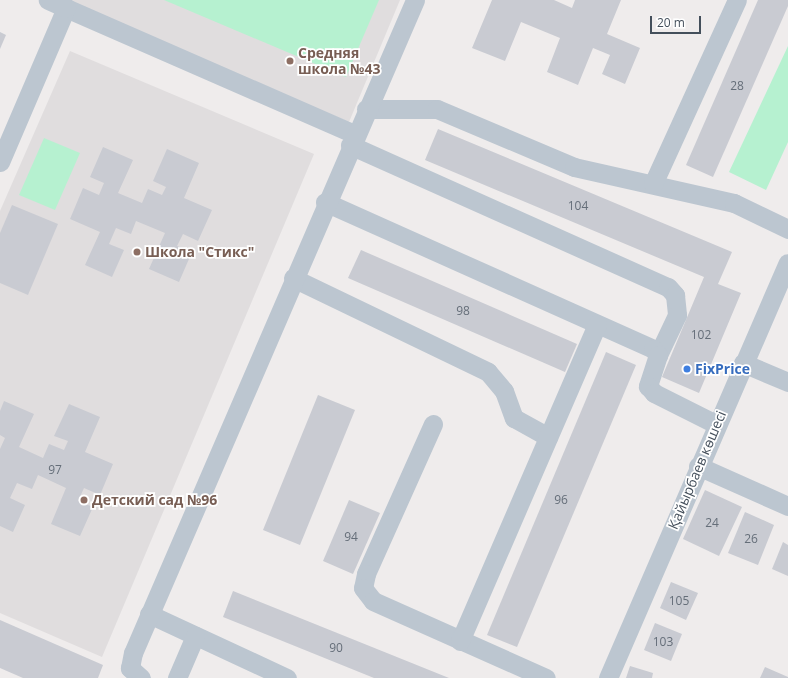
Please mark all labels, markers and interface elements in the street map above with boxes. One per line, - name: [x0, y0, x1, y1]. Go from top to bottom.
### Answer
- scale bar: [652, 8, 703, 34]
- text: 20 m: [657, 14, 685, 31]
- place label: Средняя школа №43: [298, 45, 380, 78]
- marker: Средняя школа №43: [285, 56, 295, 66]
- house number: 28: [730, 79, 744, 93]
- house number: 104: [568, 199, 588, 213]
- place label: Школа "Стикс": [145, 244, 254, 260]
- marker: Школа "Стикс": [132, 247, 142, 257]
- house number: 98: [456, 304, 470, 318]
- house number: 102: [691, 328, 711, 342]
- place label: FixPrice: [695, 361, 750, 377]
- marker: FixPrice: [682, 364, 692, 374]
- street label: Қайырбаев көшесі: [664, 408, 730, 532]
- house number: 97: [48, 463, 62, 477]
- place label: Детский сад №96: [92, 492, 217, 508]
- house number: 96: [554, 493, 568, 507]
- marker: Детский сад №96: [79, 495, 89, 505]
- house number: 24: [705, 516, 719, 530]
- house number: 94: [344, 530, 358, 544]
- house number: 26: [744, 532, 758, 546]
- house number: 105: [669, 594, 689, 608]
- house number: 103: [653, 635, 673, 649]
- house number: 90: [329, 641, 343, 655]

